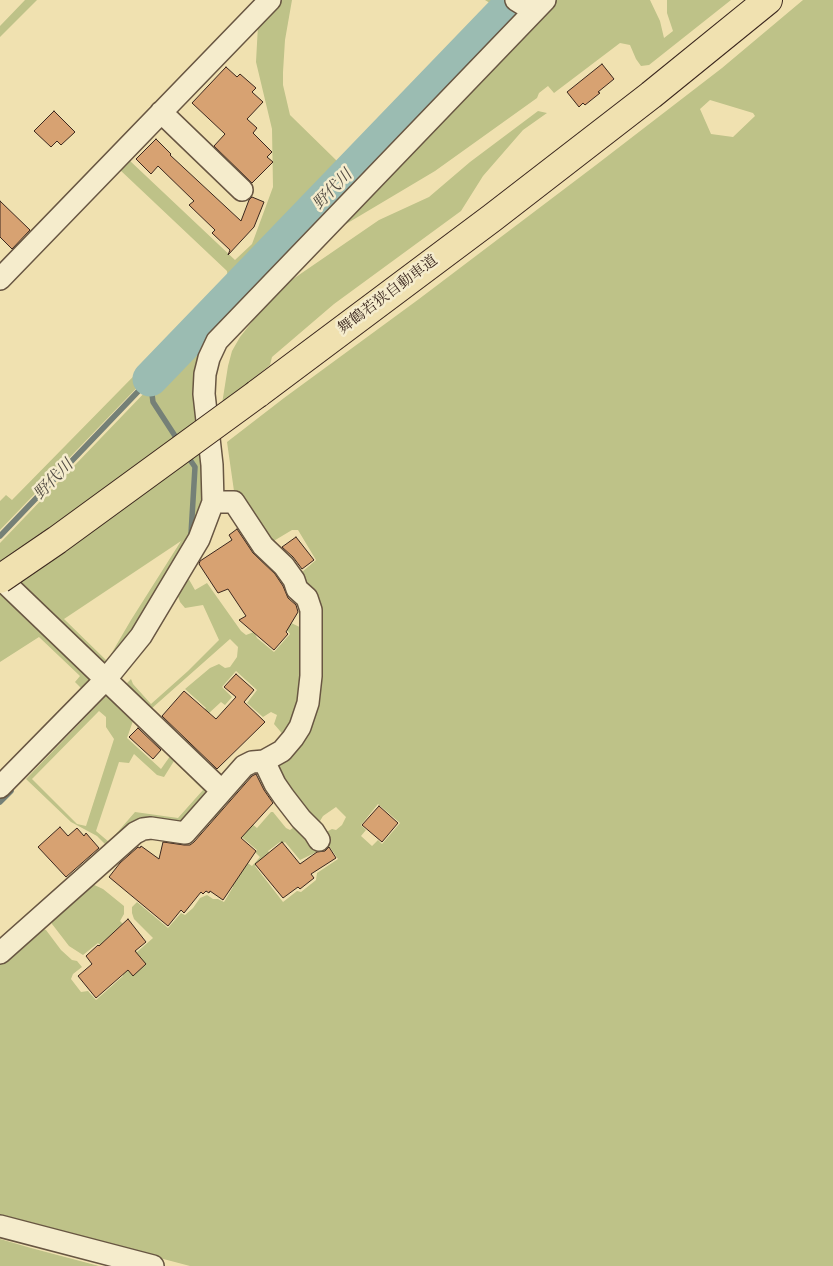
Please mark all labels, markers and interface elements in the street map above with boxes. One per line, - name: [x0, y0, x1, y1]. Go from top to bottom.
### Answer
- water label: 野代川: [309, 166, 357, 214]
- street label: 舞鶴若狭自動車道: [335, 252, 441, 338]
- water label: 野代川: [30, 456, 78, 504]

